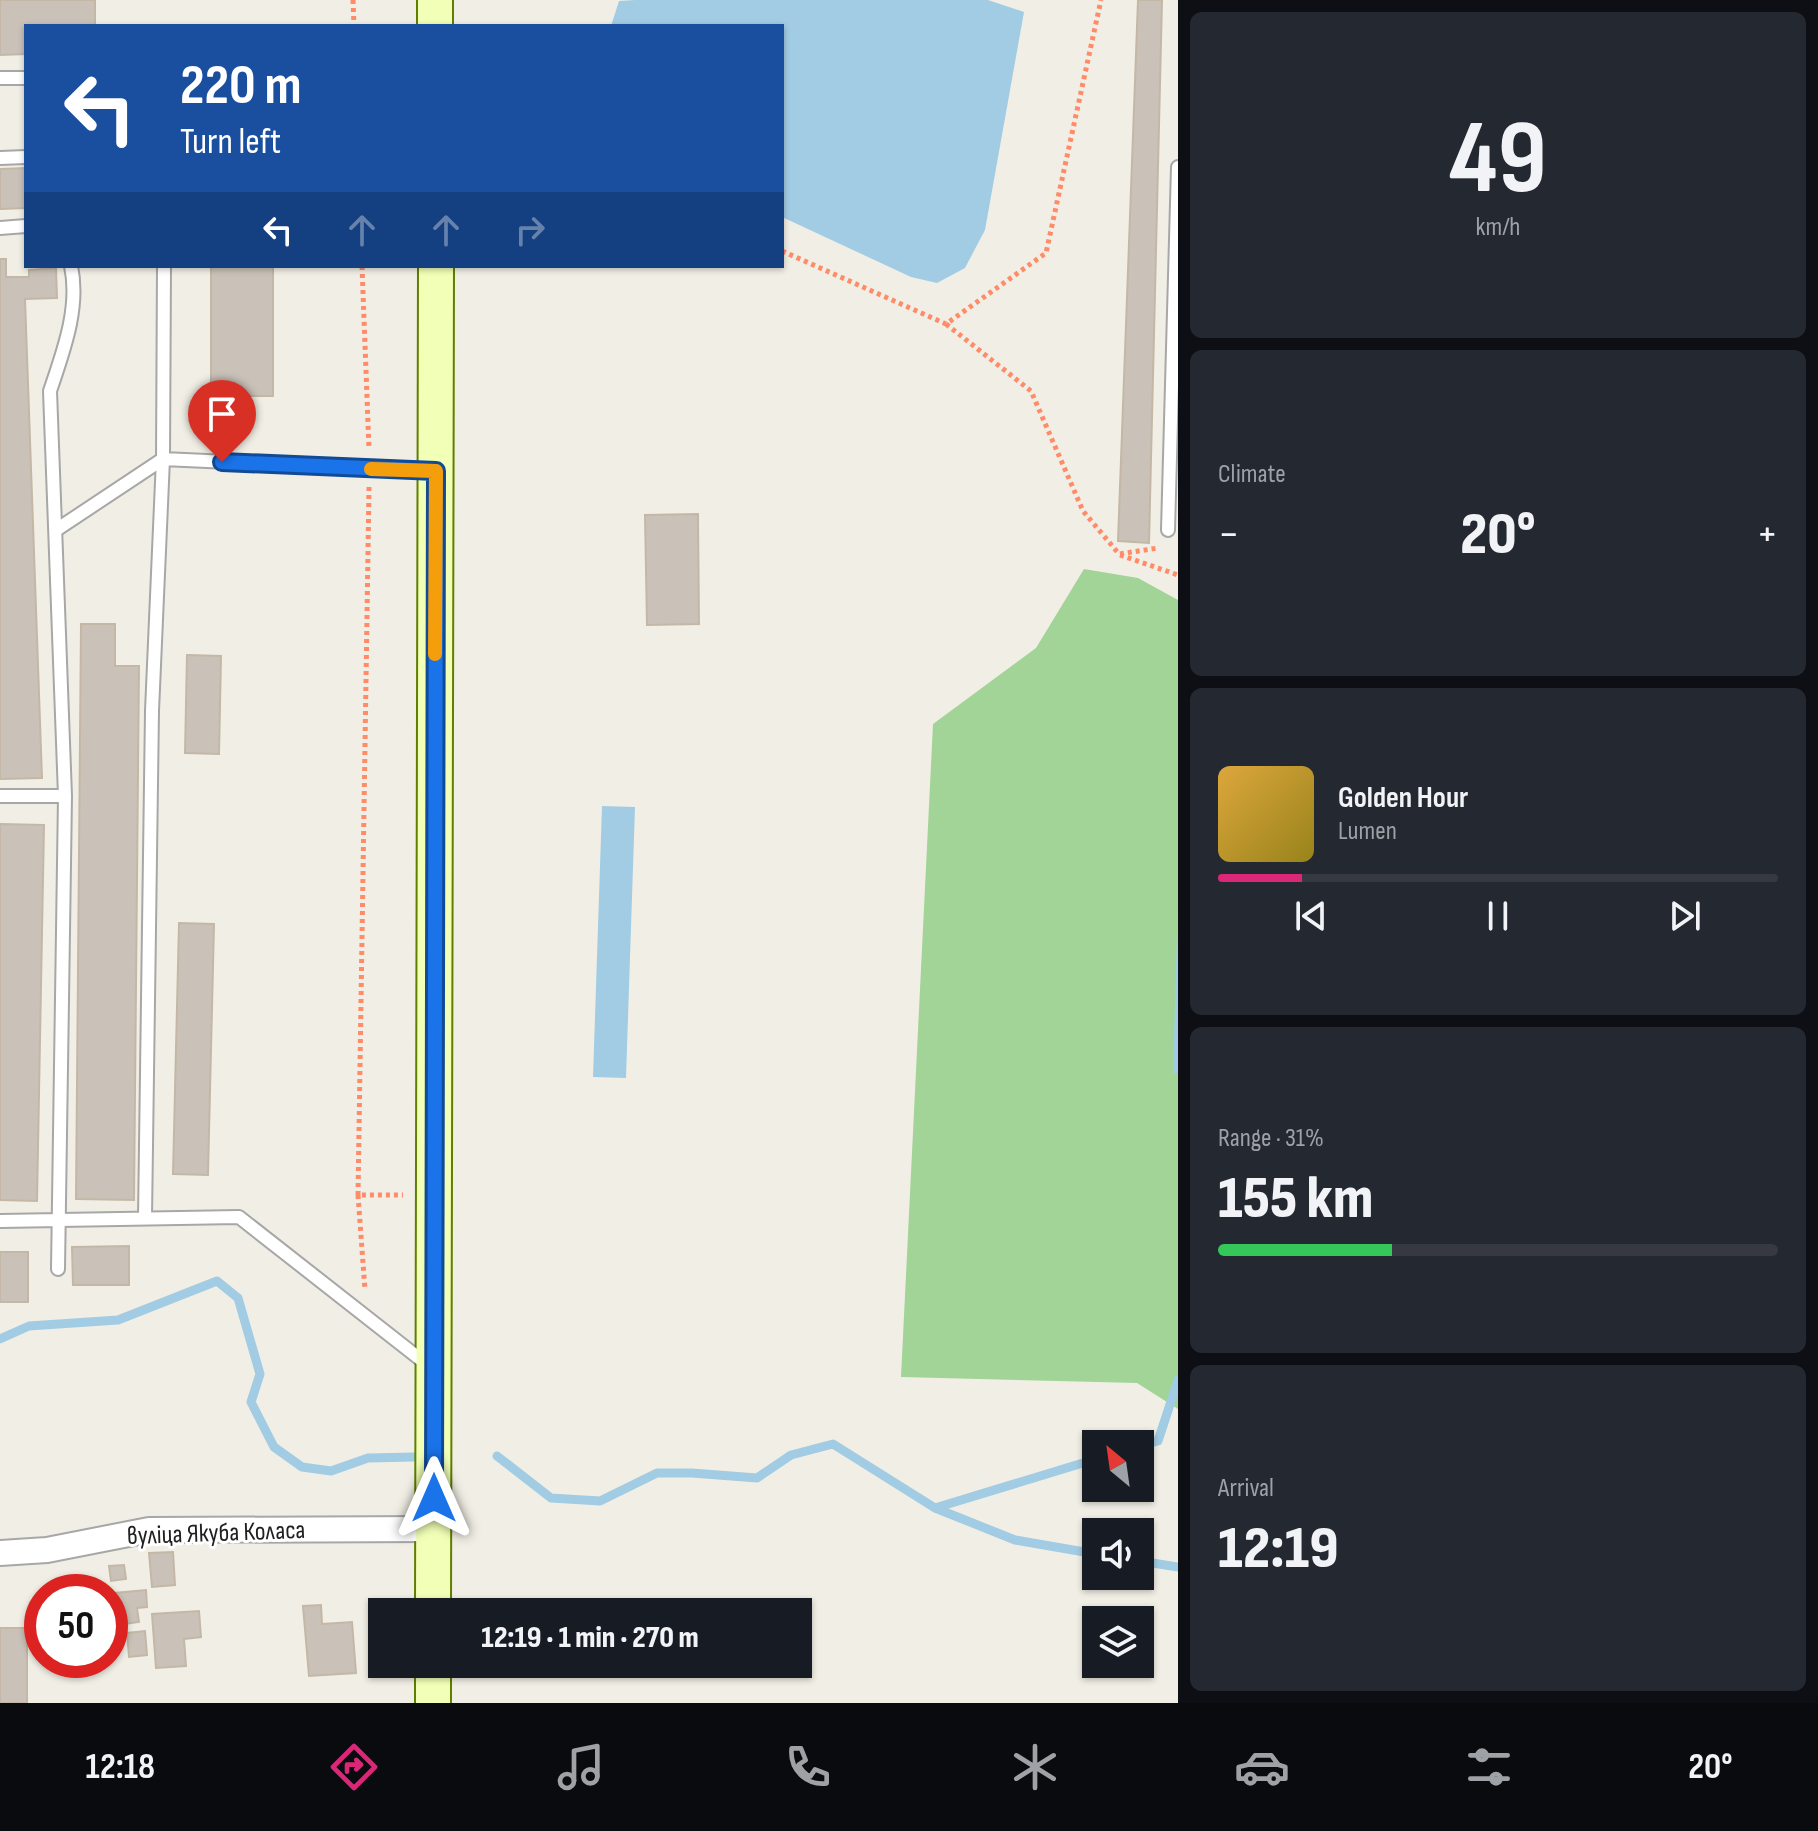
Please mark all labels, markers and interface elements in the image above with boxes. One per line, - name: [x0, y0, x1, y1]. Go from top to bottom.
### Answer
- text: 220 m: [180, 53, 302, 120]
- icon: left: [48, 56, 152, 160]
- text: 49: [1449, 97, 1547, 222]
- text: Turn left: [180, 121, 281, 164]
- icon: left: [256, 208, 300, 252]
- icon: ahead: [340, 208, 384, 252]
- icon: ahead: [424, 208, 468, 252]
- icon: right: [508, 208, 552, 252]
- text: km/h: [1476, 212, 1520, 243]
- pin: [188, 380, 256, 462]
- icon: arrive: [200, 392, 244, 436]
- text: Climate: [1218, 459, 1286, 490]
- text: 20°: [1460, 499, 1536, 571]
- text: −: [1218, 508, 1240, 561]
- text: +: [1756, 508, 1778, 561]
- text: Golden Hour: [1338, 780, 1468, 816]
- text: Lumen: [1338, 816, 1397, 847]
- icon: previous: [1289, 894, 1333, 938]
- icon: pause: [1476, 894, 1520, 938]
- icon: next: [1663, 894, 1707, 938]
- text: Range · 31%: [1218, 1123, 1324, 1154]
- text: 155 km: [1218, 1163, 1373, 1235]
- north arrow: [1082, 1430, 1154, 1502]
- map controls: [1082, 1430, 1154, 1678]
- position arrow: [392, 1456, 476, 1540]
- text: Arrival: [1218, 1473, 1274, 1504]
- text: 12:19: [1218, 1513, 1338, 1585]
- street label: вуліца Якуба Коласа: [126, 1515, 306, 1552]
- button: sound: [1082, 1518, 1154, 1590]
- speed limit sign: 50: [24, 1574, 128, 1678]
- button: layers: [1082, 1606, 1154, 1678]
- text: 12:19 · 1 min · 270 m: [481, 1620, 699, 1656]
- icon: directions: [326, 1739, 382, 1795]
- icon: music: [553, 1739, 609, 1795]
- icon: phone: [780, 1739, 836, 1795]
- icon: climate: [1007, 1739, 1063, 1795]
- icon: car: [1234, 1739, 1290, 1795]
- icon: filters: [1461, 1739, 1517, 1795]
- text: 12:18: [86, 1746, 155, 1789]
- text: 20°: [1688, 1746, 1732, 1789]

